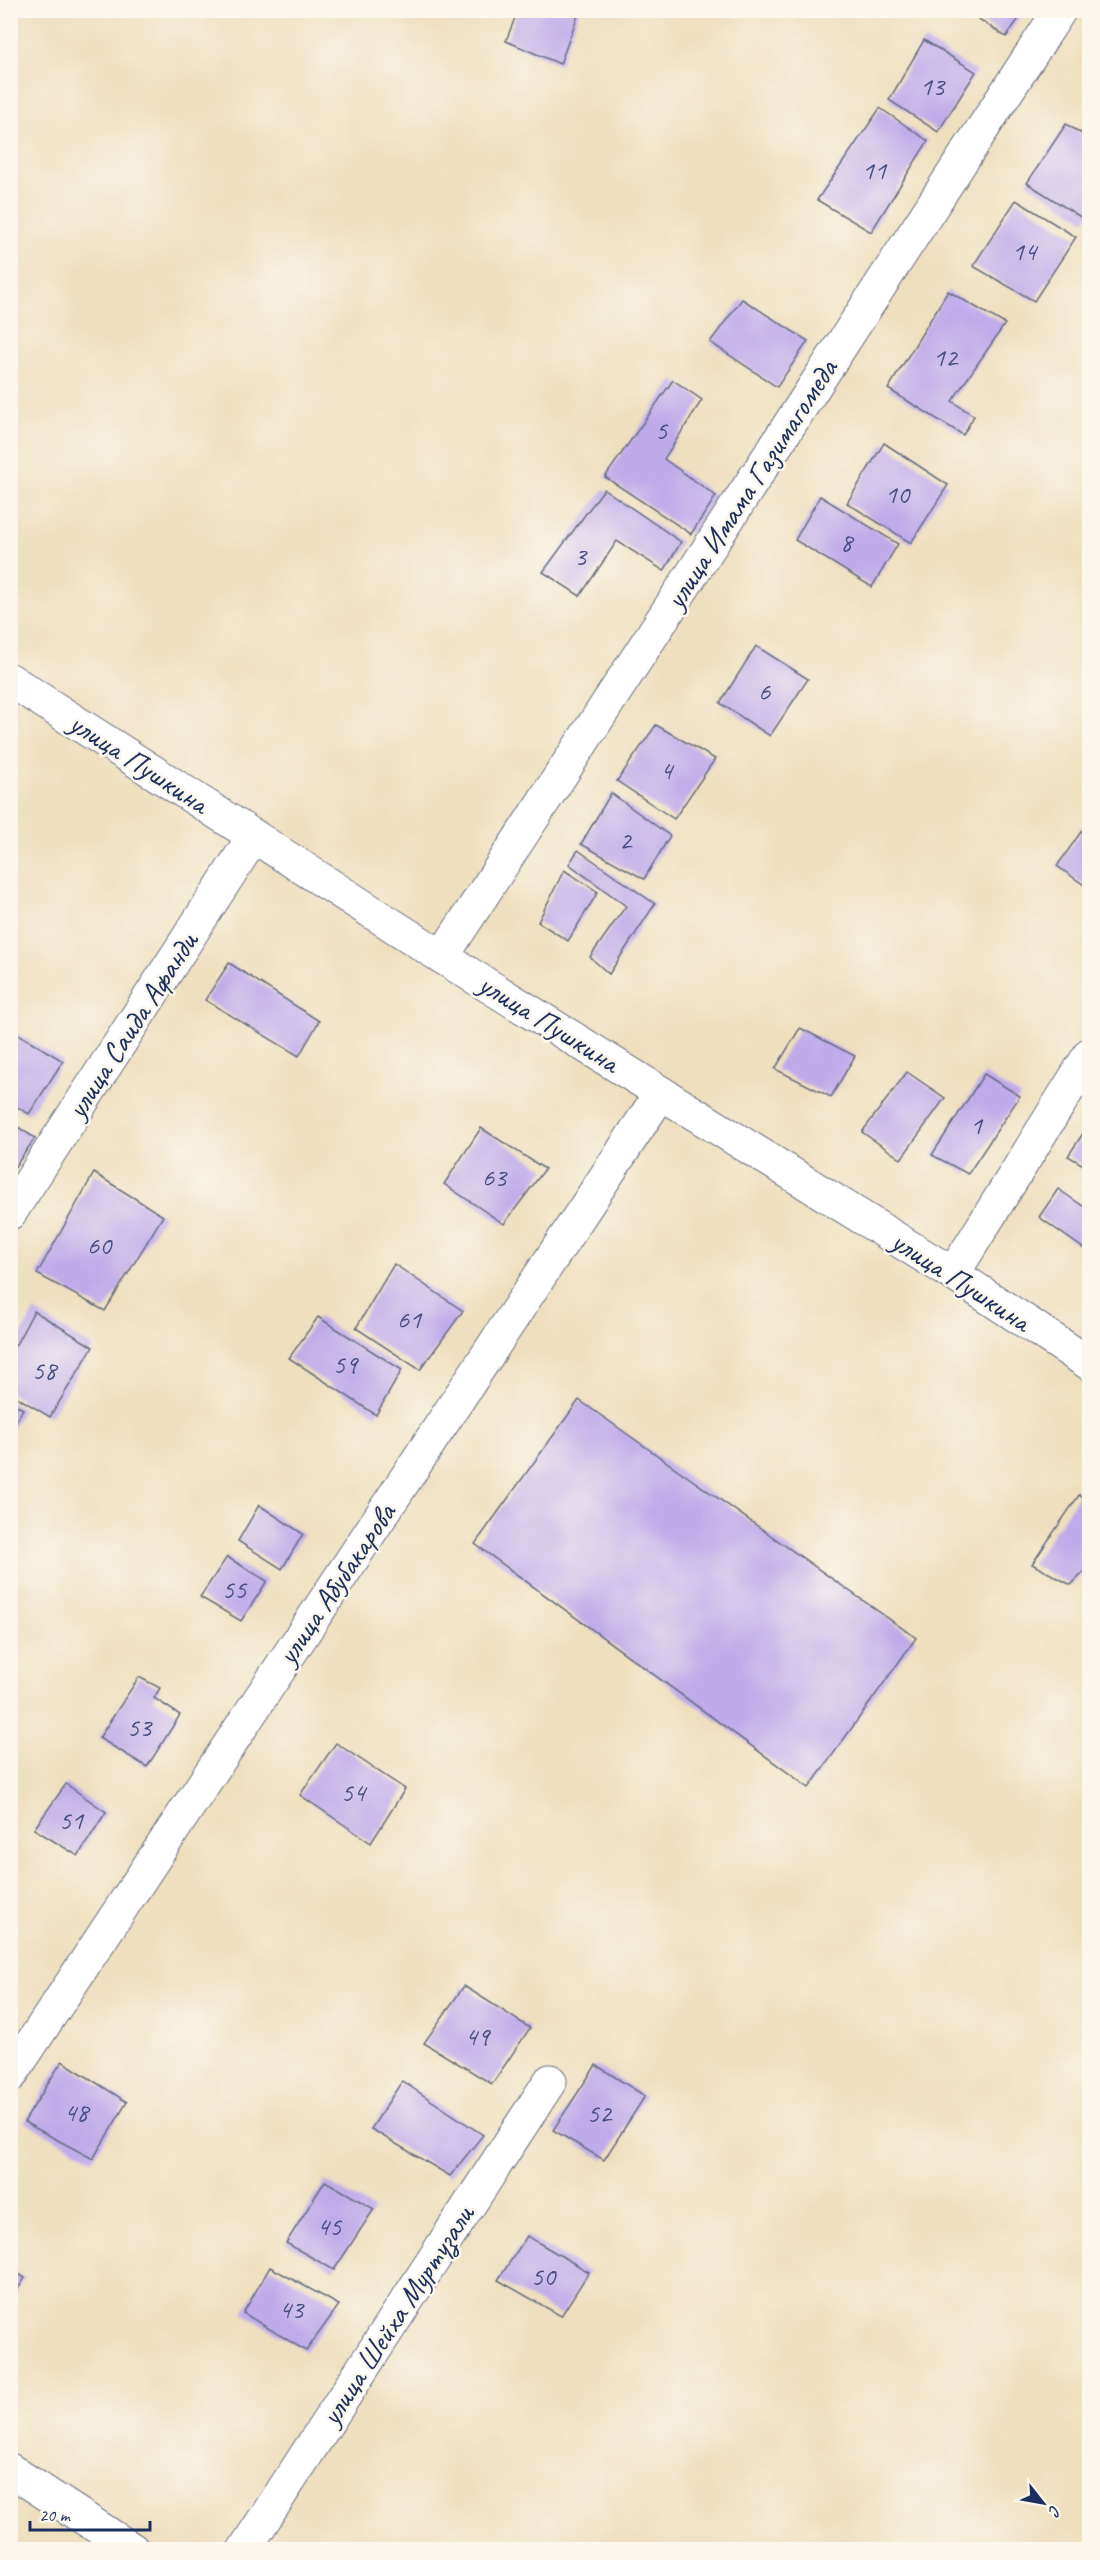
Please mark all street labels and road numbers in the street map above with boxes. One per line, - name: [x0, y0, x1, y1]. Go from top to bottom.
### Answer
- street label: улица Имама Газимагомеда: [655, 351, 847, 617]
- street label: улица Пушкина: [61, 703, 218, 824]
- street label: улица Саида Афанди: [56, 923, 207, 1127]
- street label: улица Пушкина: [470, 964, 628, 1082]
- street label: улица Пушкина: [883, 1221, 1040, 1342]
- street label: улица Абубакарова: [267, 1494, 405, 1674]
- street label: улица Шейха Муртузали: [310, 2196, 483, 2434]

